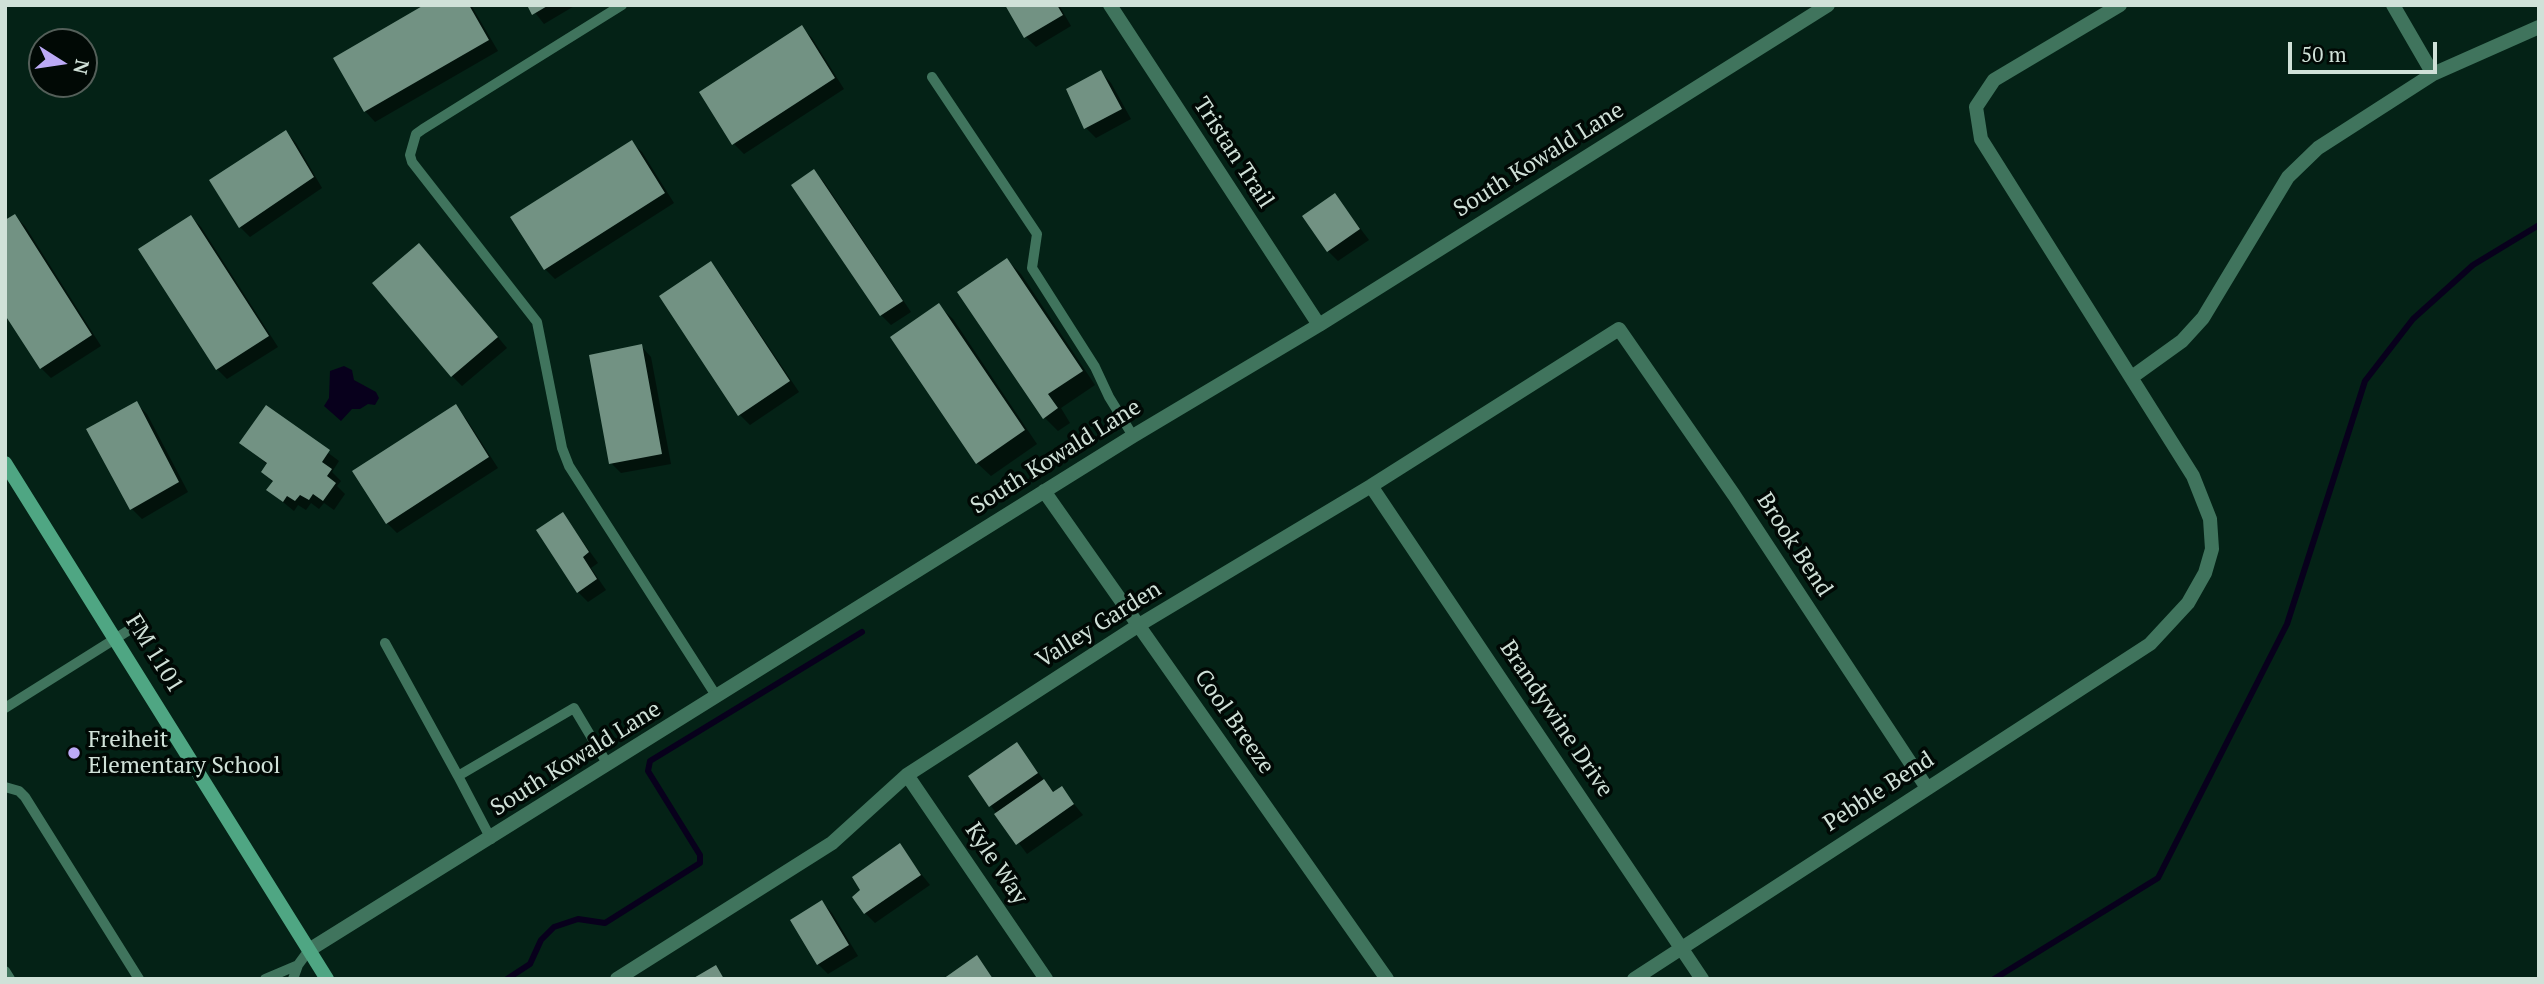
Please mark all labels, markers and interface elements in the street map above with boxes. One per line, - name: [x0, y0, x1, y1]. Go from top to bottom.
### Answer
- north arrow: [28, 28, 98, 98]
- scale bar: [2292, 28, 2441, 72]
- text: 50 m: [2301, 40, 2347, 68]
- text: N: [68, 57, 96, 77]
- street label: Tristan Trail: [1187, 92, 1279, 214]
- street label: South Kowald Lane: [1449, 97, 1629, 223]
- street label: South Kowald Lane: [966, 394, 1146, 520]
- street label: Brook Bend: [1750, 488, 1838, 602]
- street label: Valley Garden: [1031, 576, 1167, 674]
- street label: FM 1101: [119, 610, 189, 698]
- street label: Brandywine Drive: [1493, 636, 1619, 802]
- street label: Cool Breeze: [1188, 665, 1280, 779]
- street label: South Kowald Lane: [486, 696, 666, 822]
- place label: Freiheit Elementary School: [88, 726, 280, 780]
- marker: Freiheit Elementary School: [66, 745, 82, 761]
- street label: Pebble Bend: [1819, 746, 1939, 838]
- street label: Kyle Way: [959, 818, 1033, 910]

